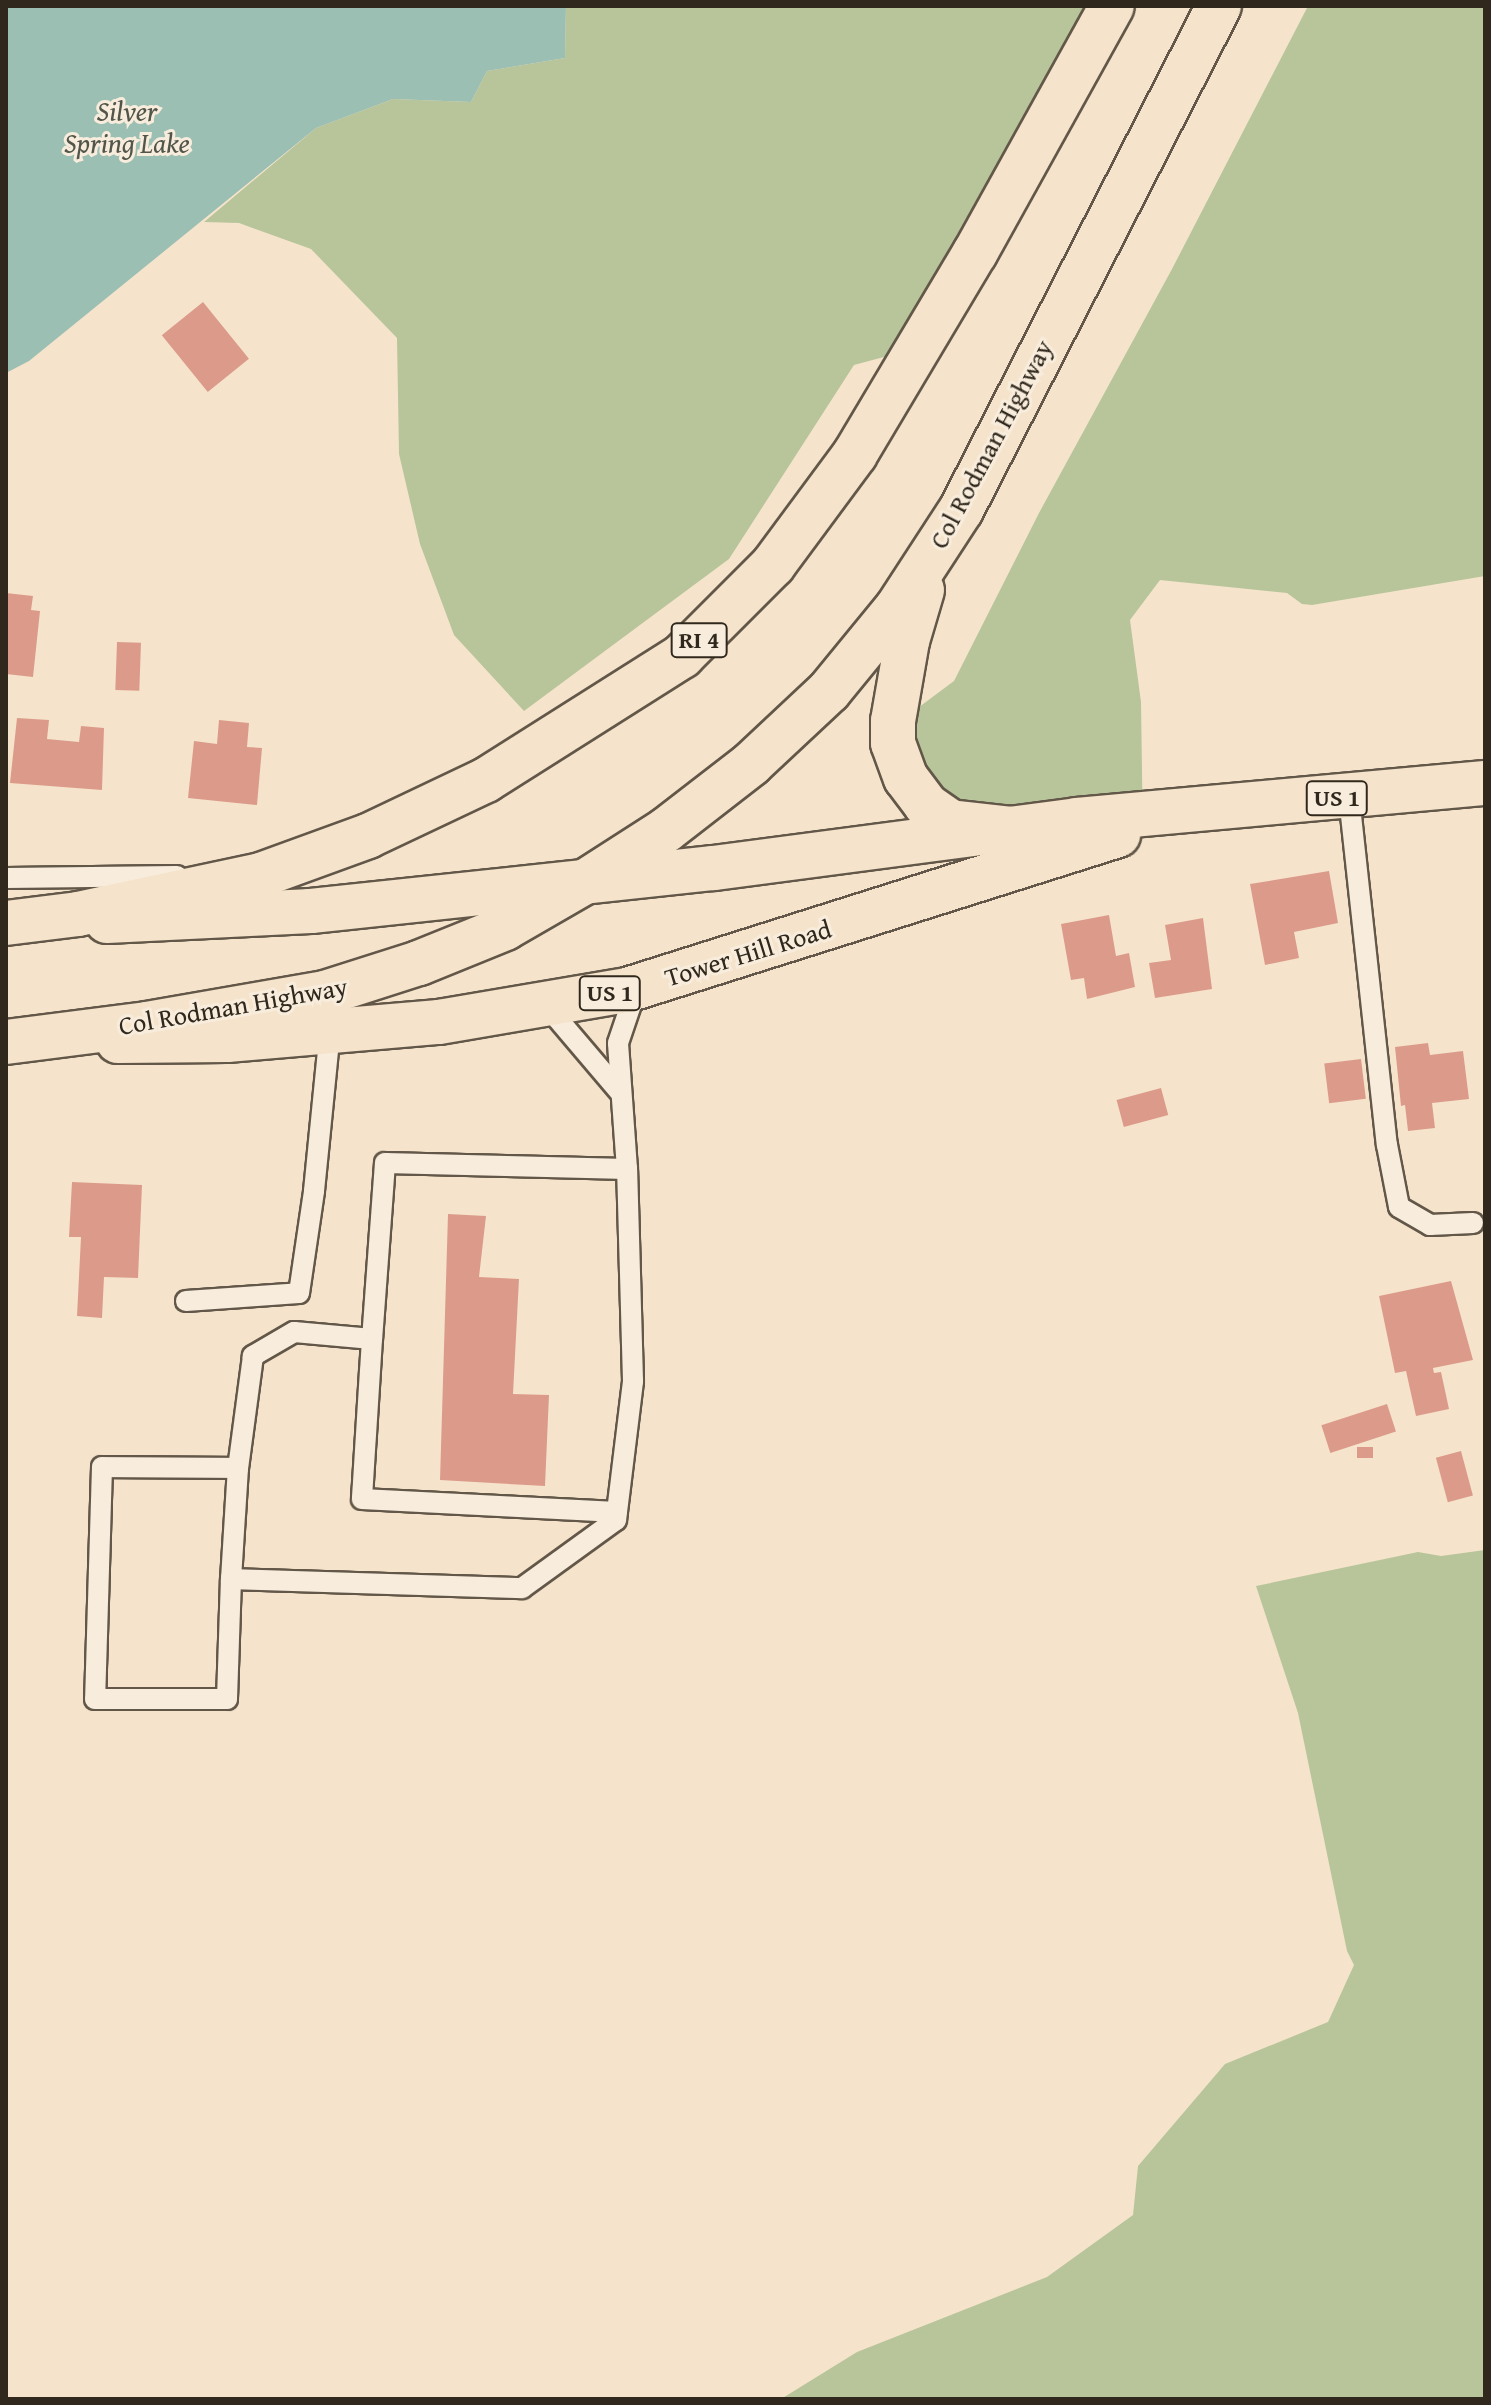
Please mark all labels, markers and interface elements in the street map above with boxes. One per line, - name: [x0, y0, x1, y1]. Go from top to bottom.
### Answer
- water label: Silver Spring Lake: [64, 94, 190, 160]
- street label: Col Rodman Highway: [923, 334, 1059, 554]
- road number: RI 4: [669, 620, 729, 660]
- road number: US 1: [1305, 778, 1369, 818]
- street label: Tower Hill Road: [661, 913, 835, 993]
- street label: Col Rodman Highway: [116, 971, 350, 1041]
- road number: US 1: [578, 973, 642, 1013]

